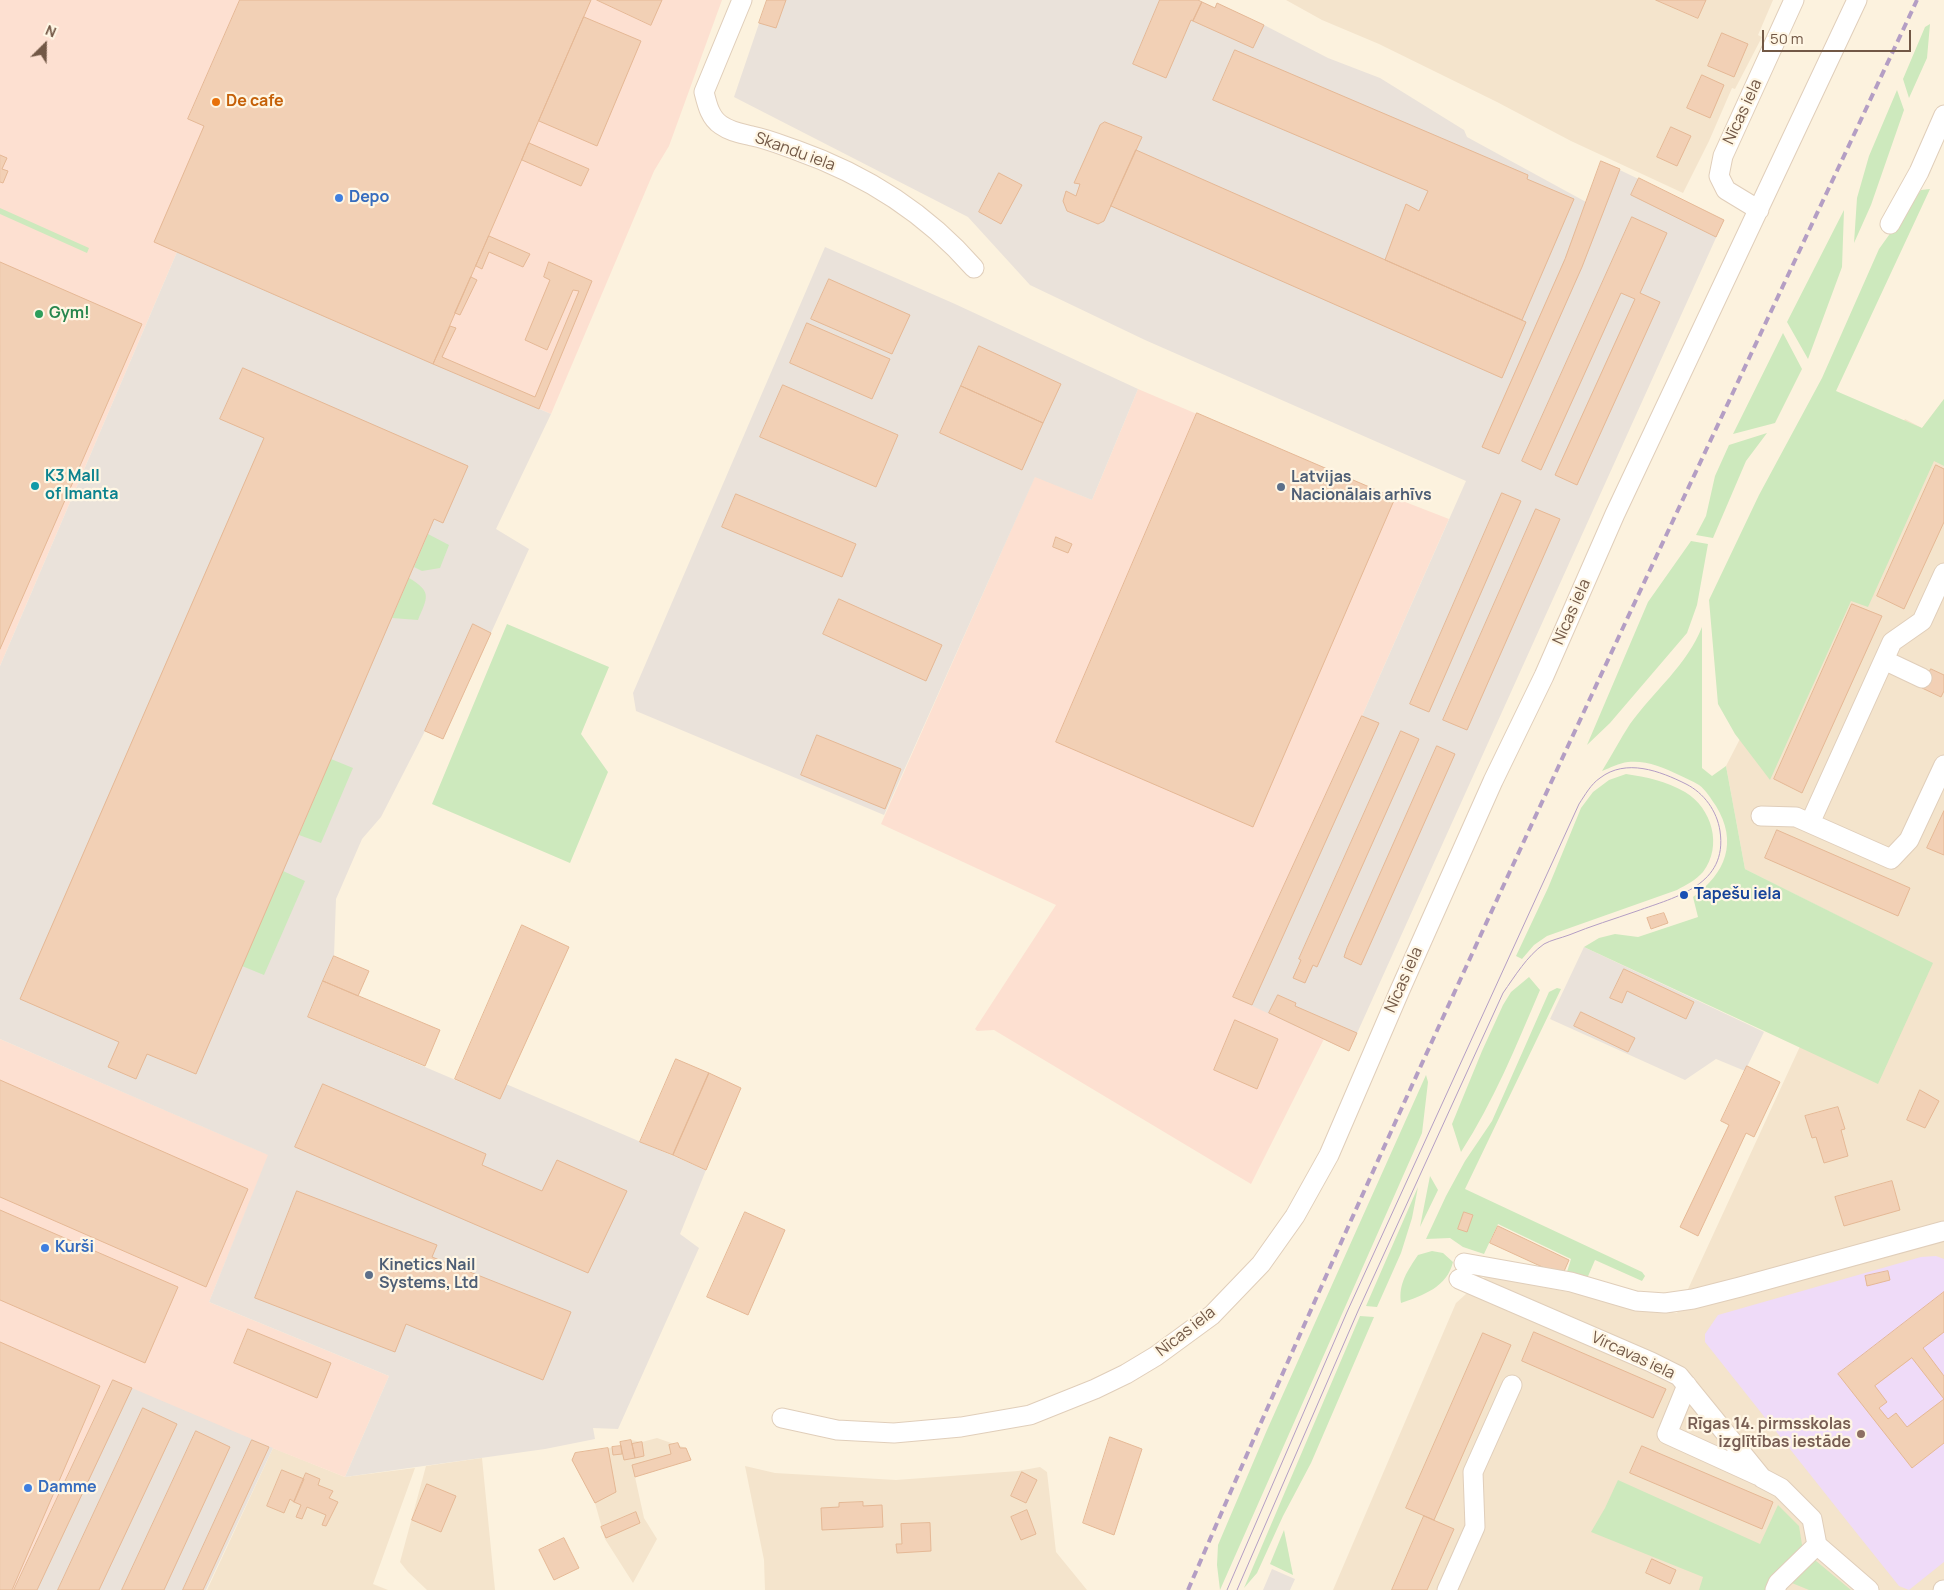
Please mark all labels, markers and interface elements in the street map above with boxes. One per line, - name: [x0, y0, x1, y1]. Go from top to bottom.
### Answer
- north arrow: [20, 20, 70, 70]
- text: N: [43, 20, 59, 41]
- scale bar: [1764, 20, 1913, 52]
- text: 50 m: [1770, 28, 1804, 49]
- street label: Nīcas iela: [1720, 76, 1766, 148]
- place label: De cafe: [226, 92, 284, 112]
- marker: De cafe: [210, 96, 222, 108]
- street label: Skandu iela: [752, 129, 838, 175]
- place label: Depo: [349, 188, 389, 208]
- marker: Depo: [333, 192, 345, 204]
- place label: Gym!: [49, 304, 90, 324]
- marker: Gym!: [33, 308, 45, 320]
- place label: K3 Mall of Imanta: [45, 467, 118, 505]
- place label: Latvijas Nacionālais arhīvs: [1291, 468, 1432, 506]
- marker: K3 Mall of Imanta: [29, 480, 41, 492]
- marker: Latvijas Nacionālais arhīvs: [1275, 481, 1287, 493]
- street label: Nīcas iela: [1549, 576, 1595, 648]
- place label: Tapešu iela: [1694, 885, 1781, 905]
- marker: Tapešu iela: [1678, 889, 1690, 901]
- street label: Nīcas iela: [1381, 944, 1427, 1016]
- place label: Kurši: [55, 1238, 94, 1258]
- marker: Kurši: [39, 1242, 51, 1254]
- place label: Kinetics Nail Systems, Ltd: [379, 1256, 478, 1294]
- marker: Kinetics Nail Systems, Ltd: [363, 1269, 375, 1281]
- street label: Nīcas iela: [1153, 1303, 1219, 1361]
- street label: Vircavas iela: [1588, 1328, 1678, 1384]
- place label: Rīgas 14. pirmsskolas izglītības iestāde: [1687, 1415, 1851, 1453]
- marker: Rīgas 14. pirmsskolas izglītības iestāde: [1855, 1428, 1867, 1440]
- place label: Damme: [38, 1478, 97, 1498]
- marker: Damme: [22, 1482, 34, 1494]

